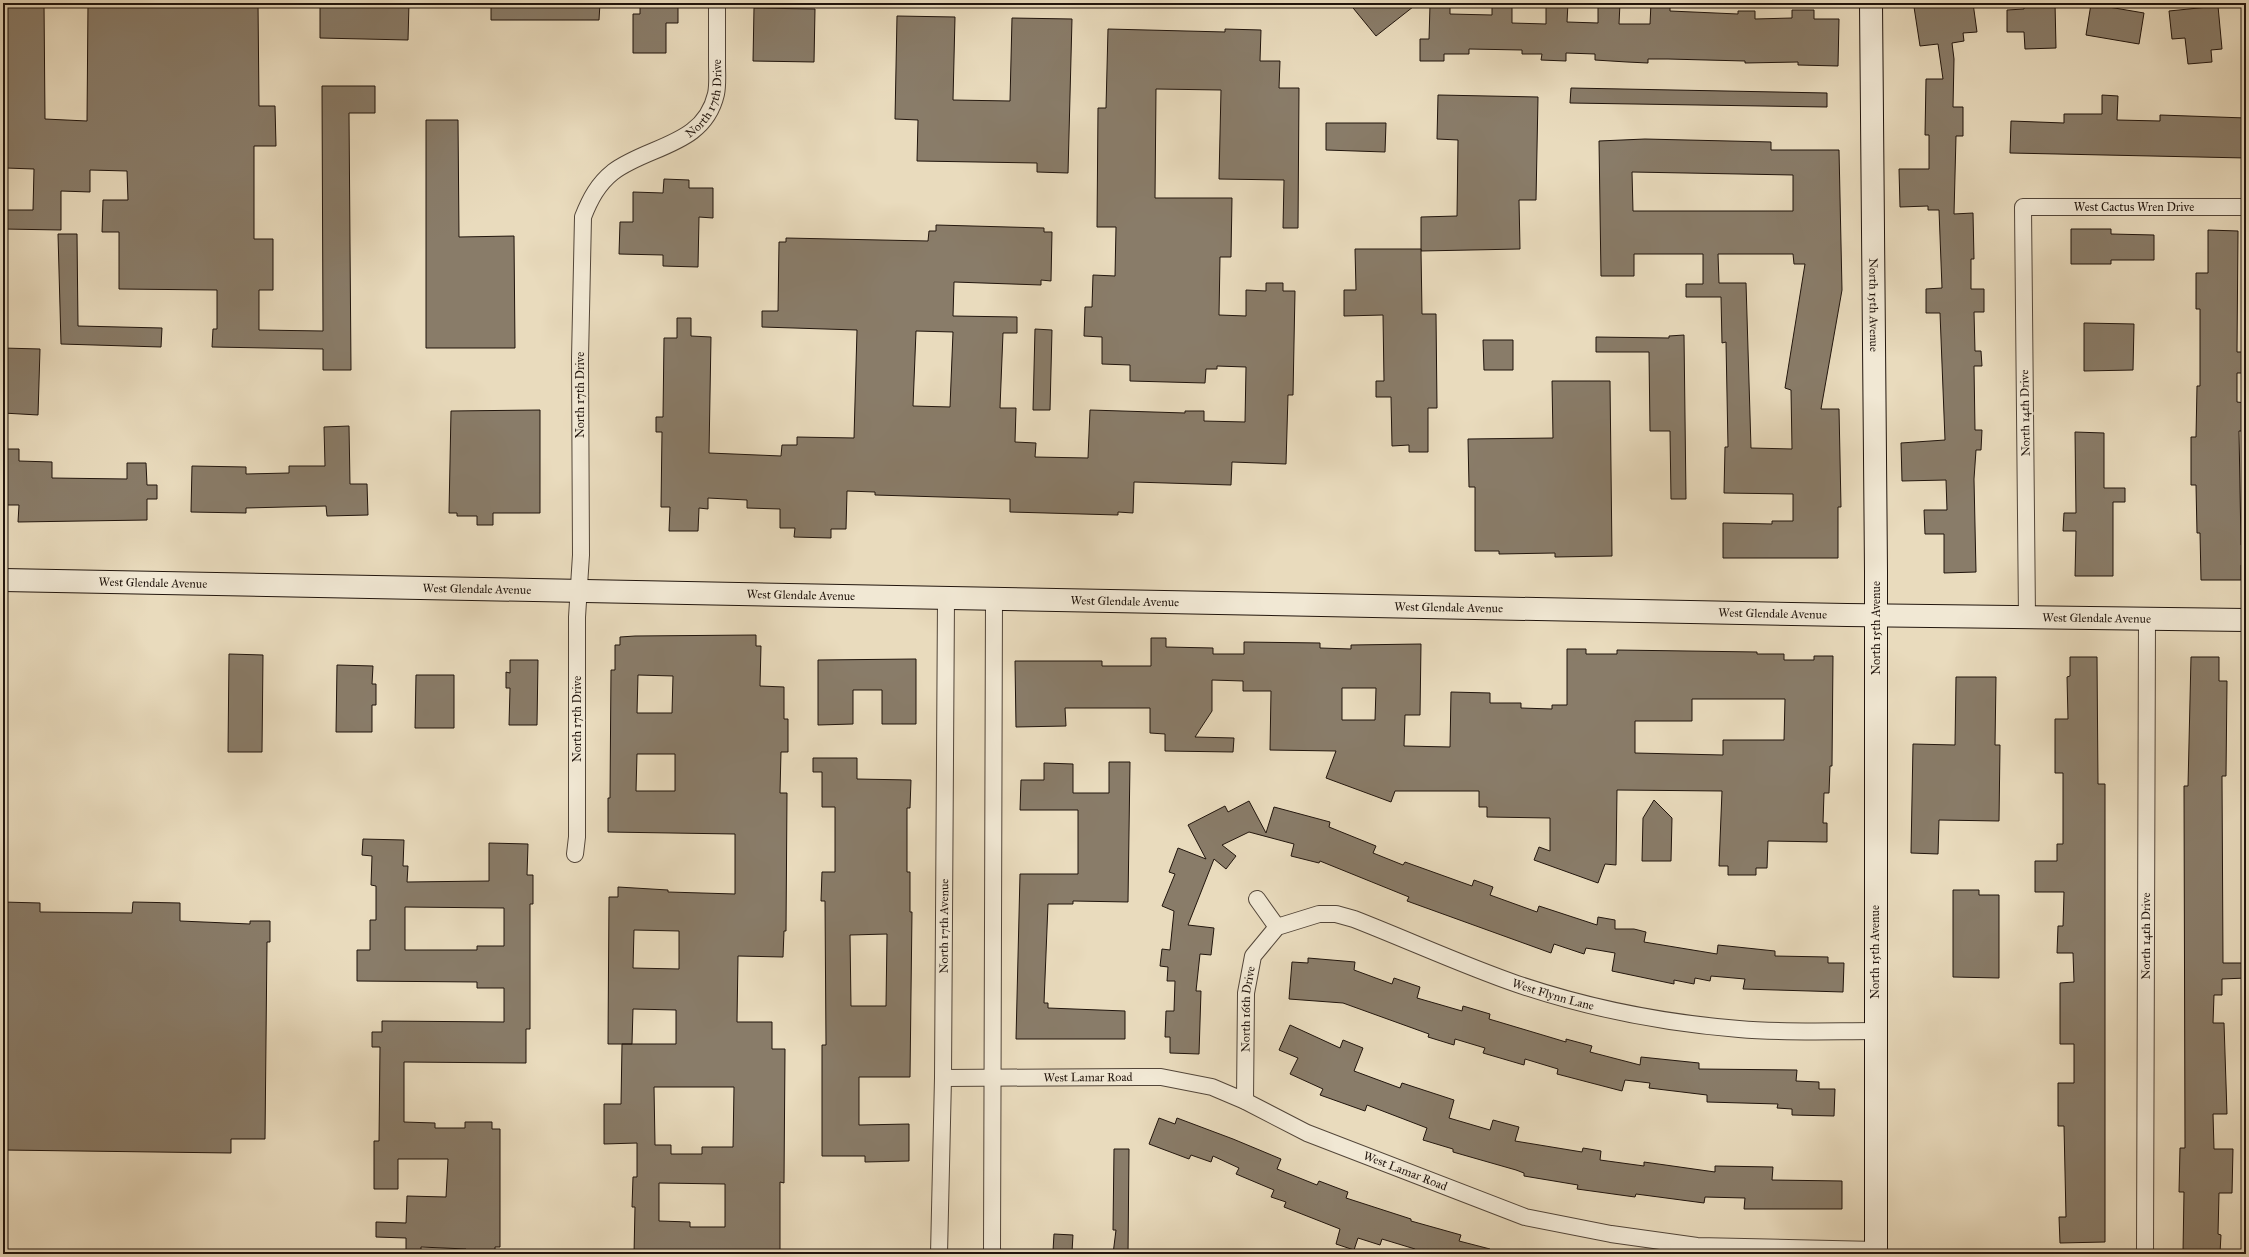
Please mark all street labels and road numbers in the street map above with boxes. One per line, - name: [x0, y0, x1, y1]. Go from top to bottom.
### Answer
- street label: North 17th Drive: [683, 59, 724, 141]
- street label: West Cactus Wren Drive: [2074, 200, 2194, 214]
- street label: North 15th Avenue: [1866, 258, 1881, 352]
- street label: North 17th Drive: [573, 352, 587, 438]
- street label: North 14th Drive: [2017, 370, 2033, 456]
- street label: West Glendale Avenue: [99, 575, 207, 591]
- street label: West Glendale Avenue: [422, 581, 531, 597]
- street label: North 15th Avenue: [1869, 581, 1883, 675]
- street label: West Glendale Avenue: [746, 587, 855, 603]
- street label: West Glendale Avenue: [1070, 593, 1179, 609]
- street label: West Glendale Avenue: [1394, 599, 1503, 615]
- street label: West Glendale Avenue: [1718, 606, 1827, 622]
- street label: West Glendale Avenue: [2042, 610, 2151, 626]
- street label: North 17th Drive: [570, 676, 584, 762]
- street label: North 17th Avenue: [937, 879, 951, 974]
- street label: North 14th Drive: [2139, 893, 2153, 979]
- street label: North 15th Avenue: [1868, 905, 1882, 999]
- street label: North 16th Drive: [1238, 965, 1258, 1052]
- street label: West Flynn Lane: [1510, 976, 1595, 1013]
- street label: West Lamar Road: [1043, 1070, 1133, 1084]
- street label: West Lamar Road: [1361, 1148, 1449, 1193]

